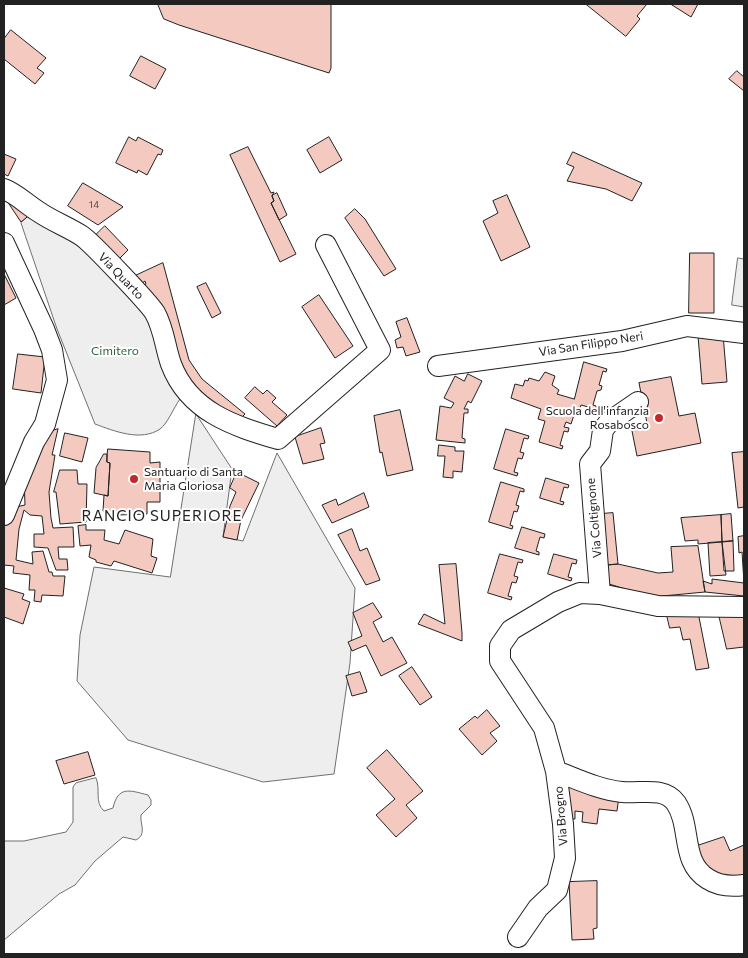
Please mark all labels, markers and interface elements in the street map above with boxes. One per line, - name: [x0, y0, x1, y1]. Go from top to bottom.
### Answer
- house number: 14: [89, 199, 99, 211]
- street label: Via Quarto: [95, 250, 147, 302]
- street label: Via San Filippo Neri: [538, 329, 644, 359]
- park label: Cimitero: [91, 344, 139, 358]
- place label: Scuola dell'infanzia Rosabosco: [546, 404, 649, 432]
- marker: Scuola dell'infanzia Rosabosco: [653, 412, 665, 424]
- place label: Santuario di Santa Maria Gloriosa: [144, 465, 243, 493]
- marker: Santuario di Santa Maria Gloriosa: [128, 473, 140, 485]
- street label: Via Coltignone: [583, 477, 605, 559]
- district label: RANCIO SUPERIORE: [80, 507, 244, 525]
- street label: Via Brogno: [551, 786, 571, 846]

